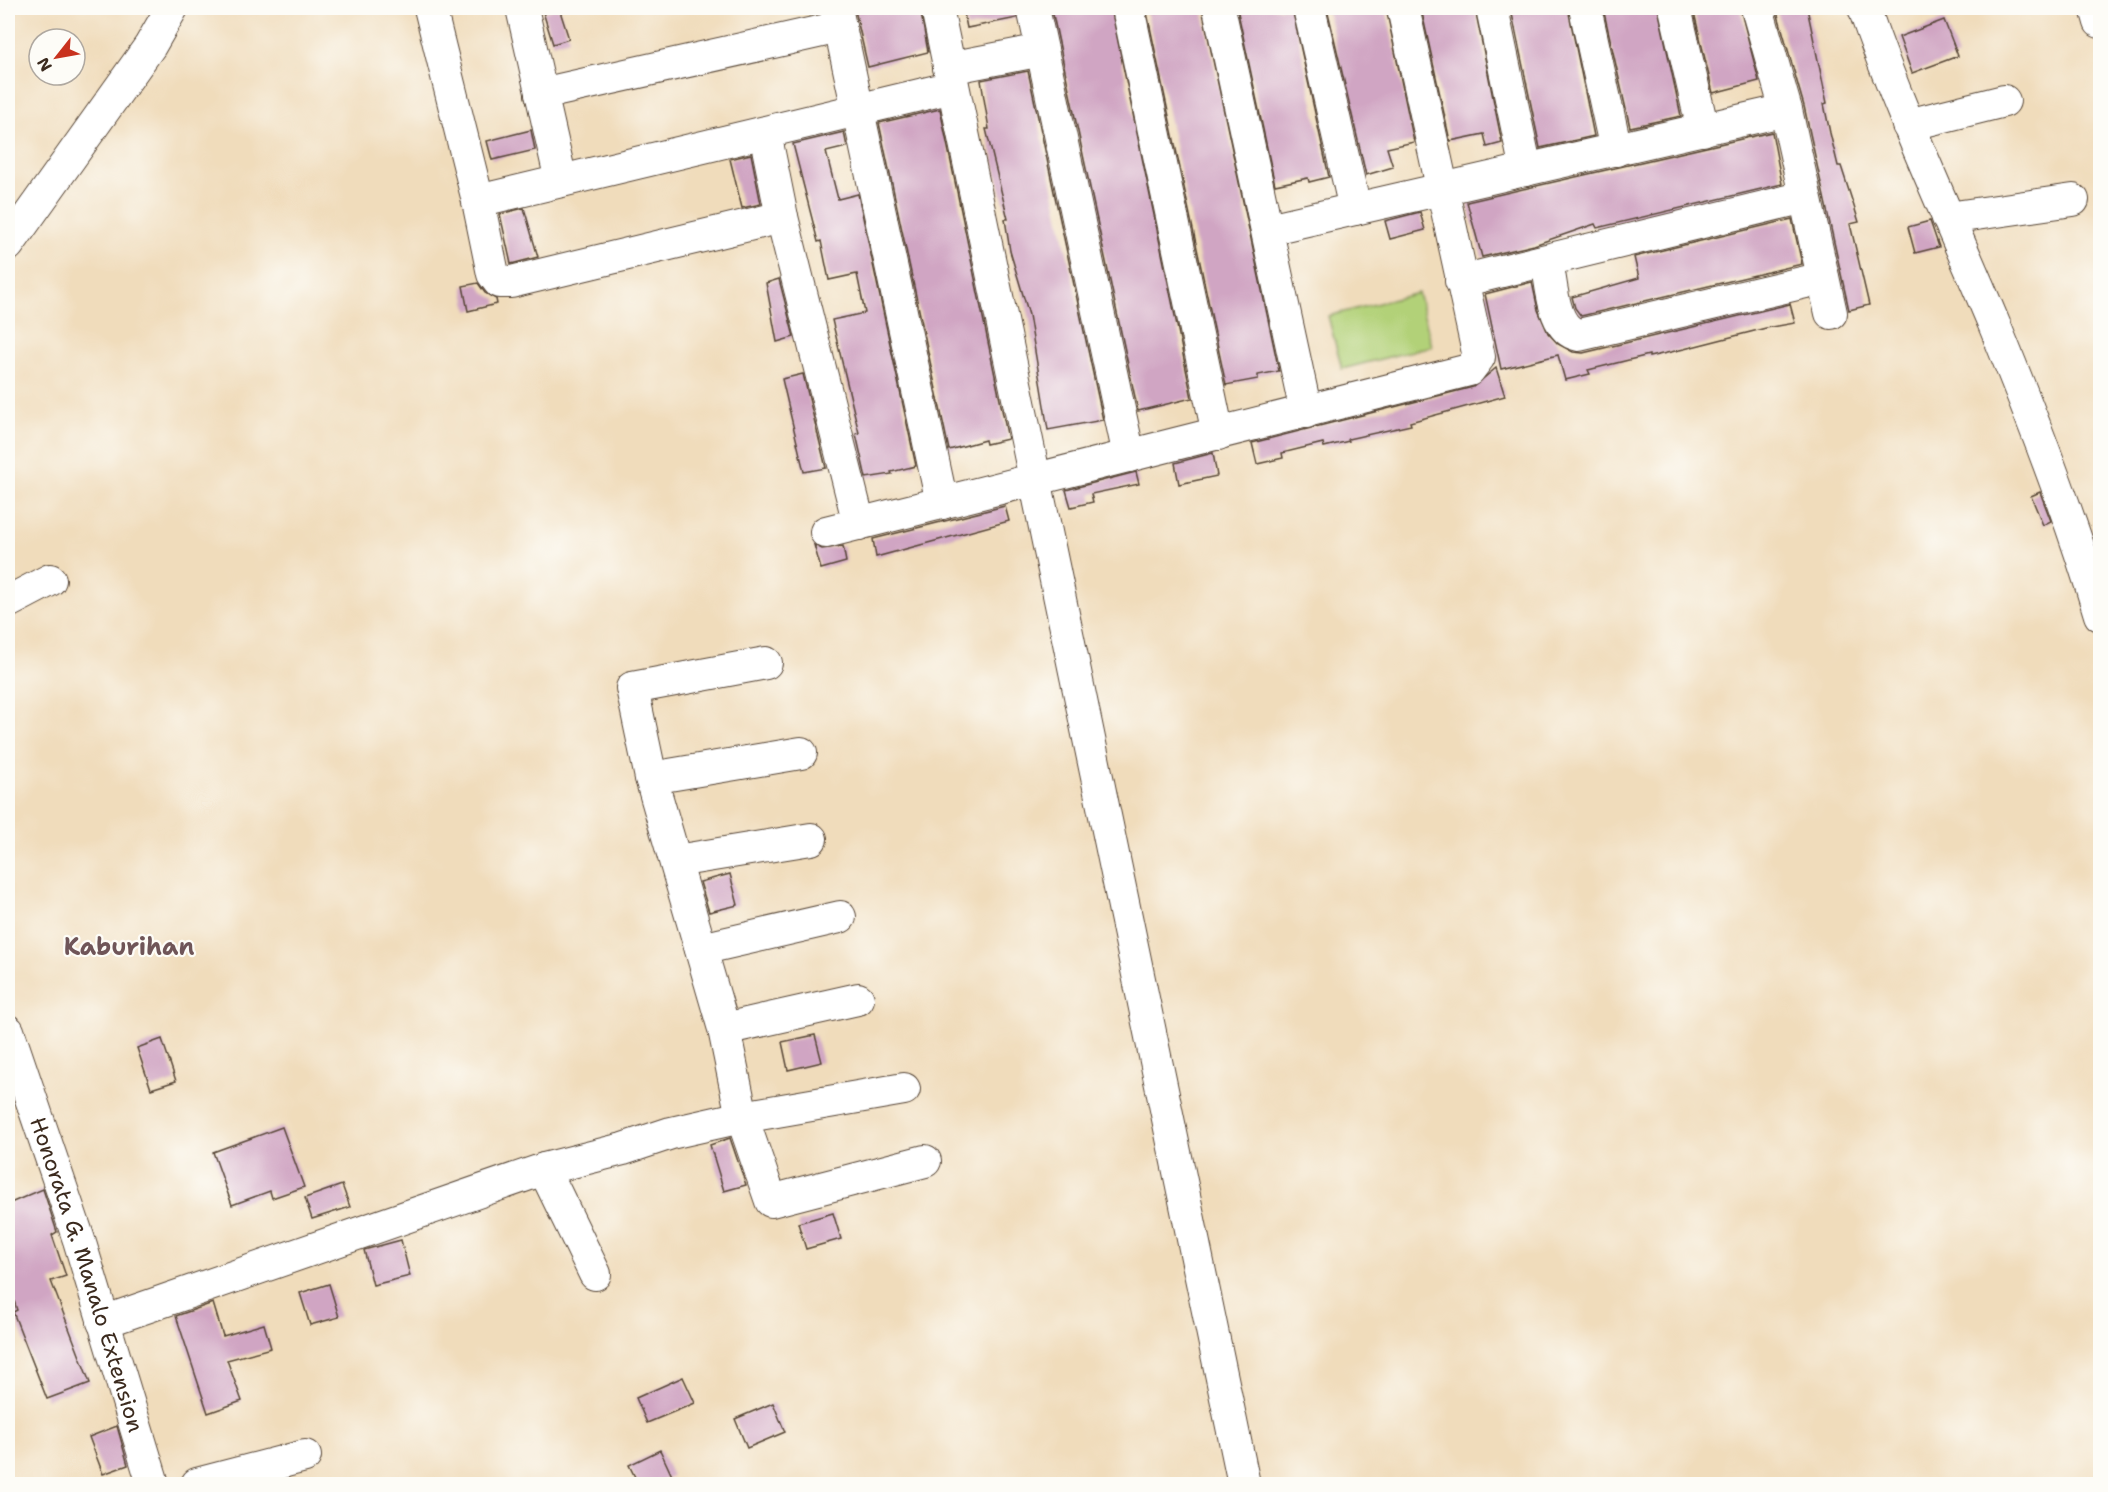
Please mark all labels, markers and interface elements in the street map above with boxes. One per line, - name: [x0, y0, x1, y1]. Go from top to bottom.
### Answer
- north arrow: [27, 27, 87, 87]
- text: N: [32, 54, 57, 75]
- district label: Kaburihan: [64, 931, 194, 963]
- street label: Honorata G. Manalo Extension: [24, 1113, 151, 1435]

